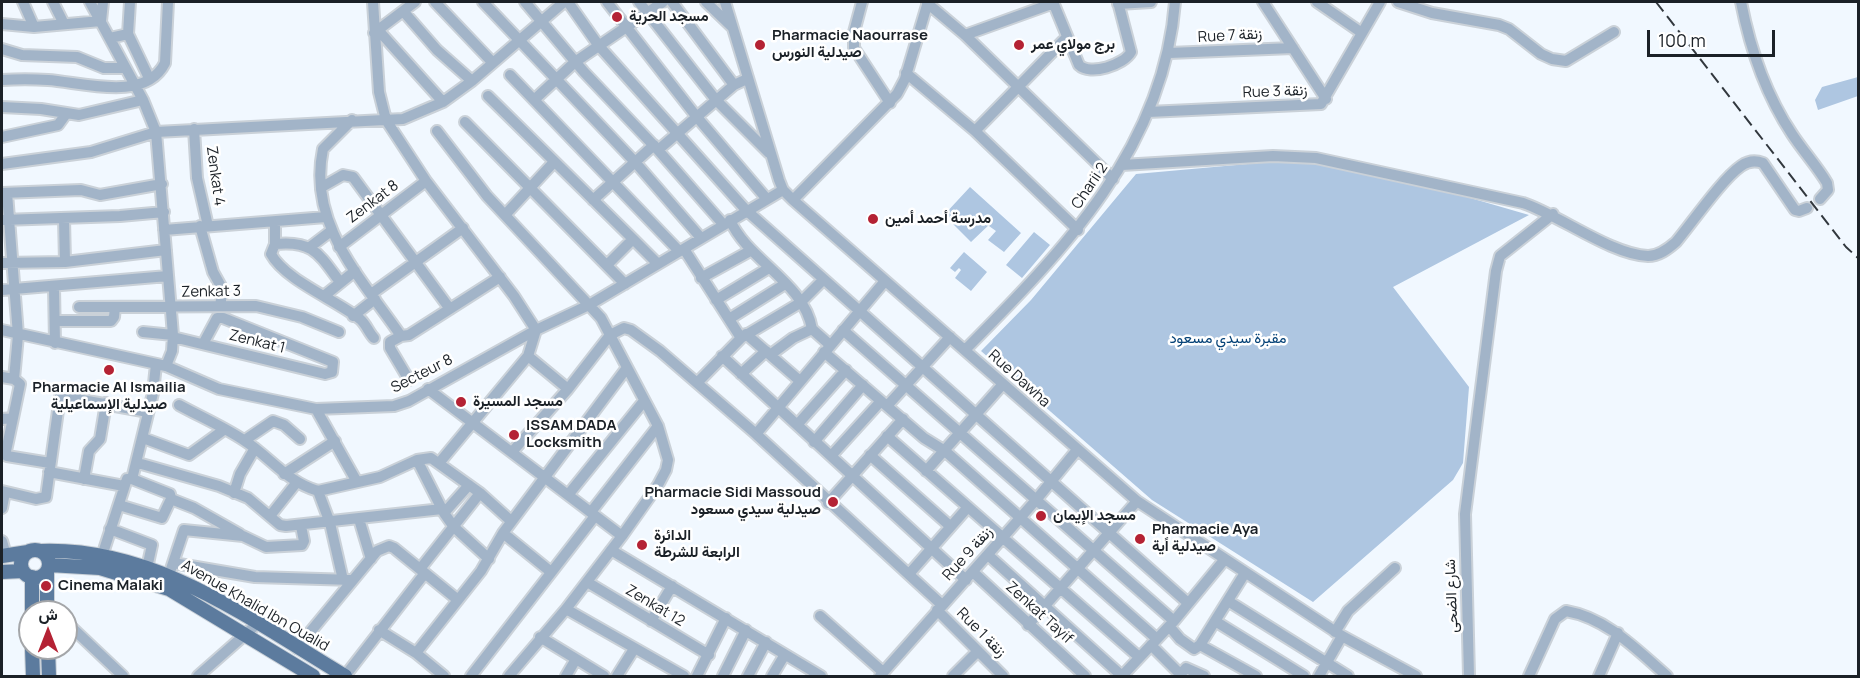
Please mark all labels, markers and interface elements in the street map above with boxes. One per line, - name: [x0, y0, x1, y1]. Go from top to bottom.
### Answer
- place label: مسجد الحرية: [629, 8, 709, 26]
- marker: مسجد الحرية: [610, 10, 624, 24]
- scale bar: [1650, 18, 1778, 56]
- street label: Rue 7 زنقة: [1197, 25, 1263, 47]
- place label: Pharmacie Naourrase صيدلية النورس: [772, 27, 928, 62]
- text: 100 m: [1658, 28, 1706, 52]
- place label: برج مولاي عمر: [1031, 36, 1115, 54]
- marker: Pharmacie Naourrase صيدلية النورس: [753, 38, 767, 52]
- marker: برج مولاي عمر: [1012, 38, 1026, 52]
- street label: Rue 3 زنقة: [1242, 82, 1308, 102]
- street label: Zenkat 4: [202, 145, 228, 207]
- street label: Charii 2: [1068, 159, 1112, 213]
- street label: Zenkat 8: [344, 177, 402, 227]
- place label: مدرسة أحمد أمين: [885, 210, 991, 228]
- marker: مدرسة أحمد أمين: [866, 212, 880, 226]
- street label: Zenkat 3: [181, 282, 241, 302]
- street label: Zenkat 1: [227, 326, 287, 358]
- park label: مقبرة سيدي مسعود: [1169, 330, 1287, 348]
- street label: Rue Dawha: [984, 347, 1054, 411]
- street label: Secteur 8: [388, 351, 456, 397]
- marker: Pharmacie Al Ismailia صيدلية الإسماعيلية: [102, 363, 116, 377]
- place label: Pharmacie Al Ismailia صيدلية الإسماعيلية: [32, 379, 186, 414]
- place label: مسجد المسيرة: [473, 393, 563, 411]
- marker: مسجد المسيرة: [454, 395, 468, 409]
- place label: ISSAM DADA Locksmith: [526, 417, 617, 452]
- marker: ISSAM DADA Locksmith: [507, 428, 521, 442]
- place label: Pharmacie Sidi Massoud صيدلية سيدي مسعود: [644, 484, 821, 519]
- marker: Pharmacie Sidi Massoud صيدلية سيدي مسعود: [826, 495, 840, 509]
- place label: مسجد الإيمان: [1053, 507, 1136, 525]
- marker: مسجد الإيمان: [1034, 509, 1048, 523]
- place label: Pharmacie Aya صيدلية اًية: [1152, 521, 1258, 556]
- street label: Rue 9 زنقة: [939, 523, 997, 585]
- place label: الدائرة الرابعة للشرطة: [654, 527, 740, 562]
- marker: Pharmacie Aya صيدلية اًية: [1133, 532, 1147, 546]
- marker: الدائرة الرابعة للشرطة: [635, 538, 649, 552]
- street label: Avenue Khalid Ibn Oualid: [178, 556, 332, 656]
- street label: شارع الضحى: [1442, 559, 1462, 633]
- place label: Cinema Malaki: [58, 577, 163, 595]
- street label: Zenkat Tayif: [1002, 578, 1076, 648]
- marker: Cinema Malaki: [39, 579, 53, 593]
- street label: Zenkat 12: [622, 581, 688, 631]
- north arrow: [18, 600, 78, 660]
- text: ش: [38, 603, 58, 625]
- street label: Rue 1 زنقة: [952, 604, 1010, 662]

